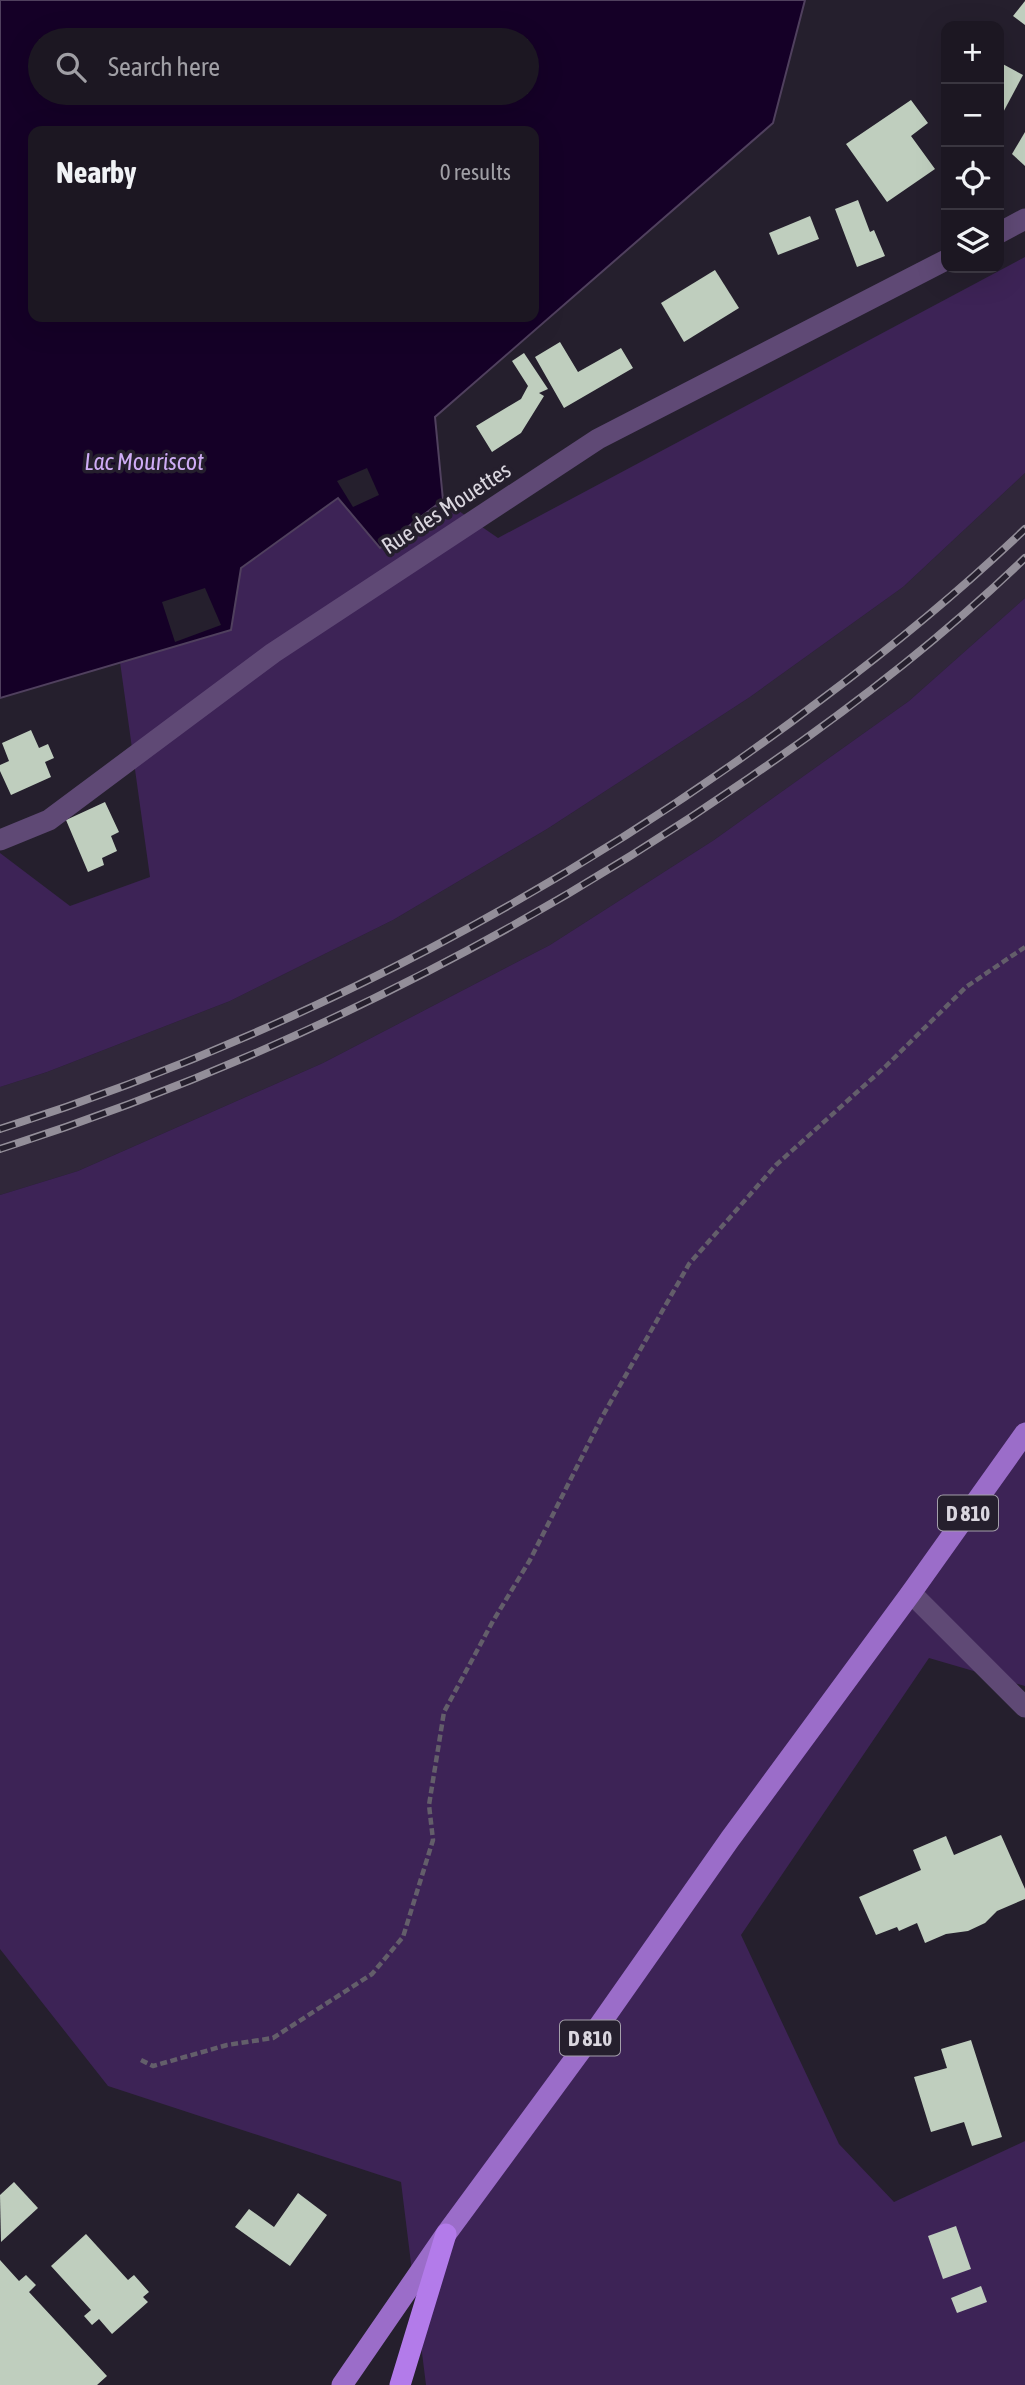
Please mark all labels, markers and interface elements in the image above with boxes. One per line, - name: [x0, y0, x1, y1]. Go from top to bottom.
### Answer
- map controls: [941, 21, 1004, 273]
- button: +: [941, 21, 1004, 84]
- search box: [28, 28, 539, 105]
- icon: search: [52, 48, 90, 86]
- text: Search here: [108, 52, 220, 82]
- button: −: [941, 84, 1004, 147]
- button: locate: [941, 147, 1004, 210]
- text: Nearby: [56, 155, 136, 189]
- text: 0 results: [440, 159, 511, 185]
- button: layers: [941, 210, 1004, 273]
- water label: Lac Mouriscot: [84, 448, 204, 475]
- street label: Rue des Mouettes: [377, 457, 515, 559]
- road number: D 810: [938, 1496, 998, 1530]
- road number: D 810: [560, 2021, 620, 2056]

